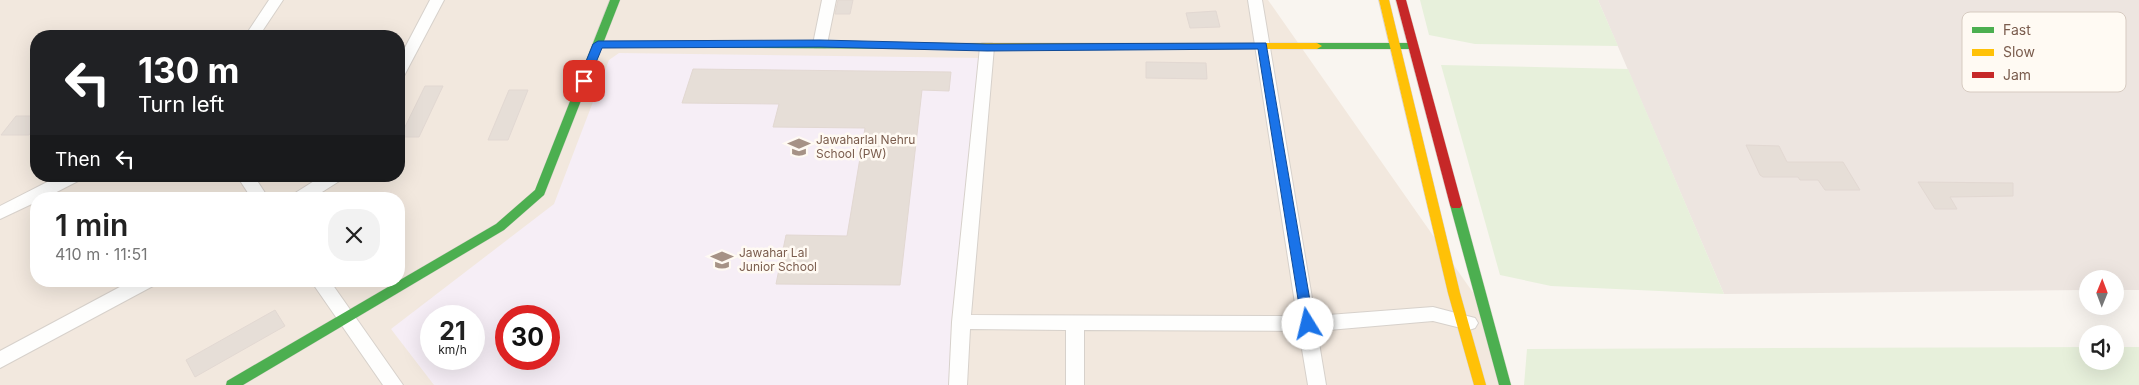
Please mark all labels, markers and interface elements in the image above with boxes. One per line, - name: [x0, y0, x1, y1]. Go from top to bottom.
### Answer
- legend: [1962, 12, 2126, 92]
- text: Fast: [2003, 21, 2031, 38]
- text: Slow: [2003, 43, 2035, 60]
- text: 130 m: [138, 49, 240, 91]
- icon: left: [55, 50, 120, 115]
- pin: [563, 60, 605, 102]
- text: Jam: [2003, 66, 2031, 83]
- icon: arrive: [570, 67, 598, 95]
- text: Turn left: [138, 91, 224, 117]
- place label: Jawaharlal Nehru School (PW): [816, 132, 915, 161]
- school or university icon: Jawaharlal Nehru School (PW): [786, 134, 812, 160]
- icon: left: [111, 145, 139, 173]
- text: Then: [55, 148, 101, 171]
- text: 1 min: [55, 207, 128, 243]
- button: close: [328, 209, 380, 261]
- text: 410 m · 11:51: [55, 244, 148, 264]
- place label: Jawahar Lal Junior School: [739, 245, 817, 274]
- school or university icon: Jawahar Lal Junior School: [709, 247, 735, 273]
- north arrow: [2079, 270, 2124, 315]
- map controls: [2079, 270, 2124, 370]
- position arrow: [1281, 297, 1333, 349]
- speed limit sign: 30: [495, 305, 560, 370]
- text: 21: [439, 316, 466, 346]
- button: sound: [2079, 325, 2124, 370]
- text: km/h: [438, 342, 467, 357]

